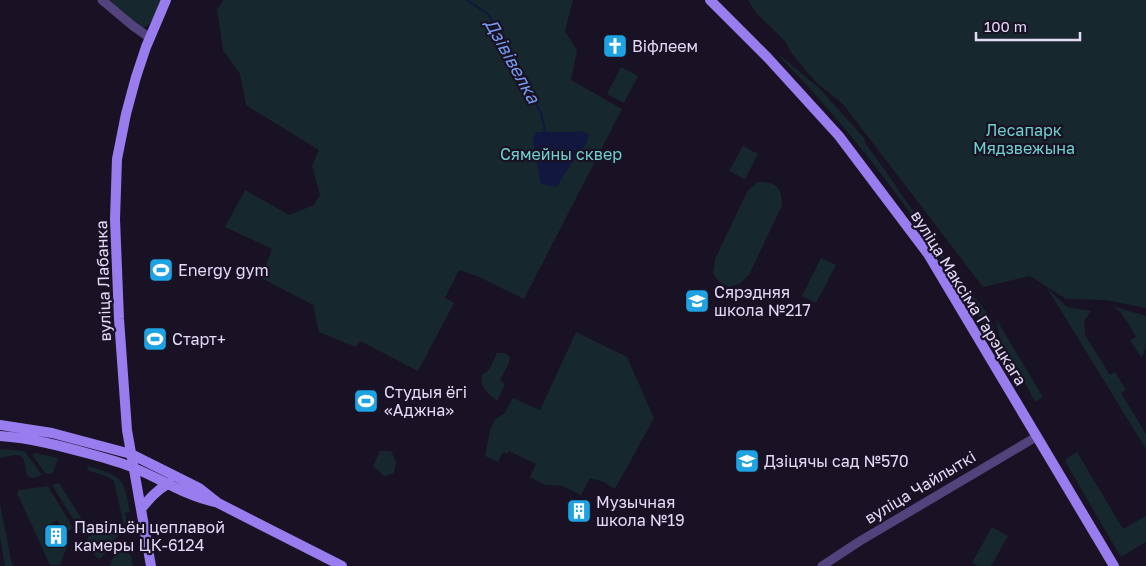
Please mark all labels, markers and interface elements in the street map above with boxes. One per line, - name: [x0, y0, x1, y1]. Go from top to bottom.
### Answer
- scale bar: [976, 10, 1080, 42]
- water label: Дзівівелка: [480, 13, 546, 107]
- text: 100 m: [984, 17, 1027, 35]
- church icon: Віфлеем: [602, 33, 628, 59]
- place label: Віфлеем: [632, 36, 698, 56]
- park label: Лесапарк Мядзвежына: [973, 120, 1075, 158]
- park label: Сямейны сквер: [500, 144, 622, 164]
- street label: вуліца Максіма Гарэцкага: [907, 207, 1031, 389]
- street label: вуліца Лабанка: [91, 220, 115, 342]
- sports icon: Energy gym: [148, 257, 174, 283]
- place label: Energy gym: [178, 260, 269, 280]
- place label: Сярэдняя школа №217: [714, 282, 811, 320]
- school or university icon: Сярэдняя школа №217: [684, 288, 710, 314]
- sports icon: Старт+: [142, 326, 168, 352]
- place label: Старт+: [172, 329, 226, 349]
- place label: Студыя ёгі «Аджна»: [384, 382, 467, 420]
- sports icon: Студыя ёгі «Аджна»: [353, 388, 379, 414]
- street label: вуліца Чайлыткі: [861, 446, 979, 528]
- school or university icon: Дзіцячы сад №570: [734, 448, 760, 474]
- place label: Дзіцячы сад №570: [764, 451, 909, 471]
- place label: Музычная школа №19: [596, 492, 685, 530]
- building icon: Музычная школа №19: [566, 498, 592, 524]
- place label: Павільён цеплавой камеры ЦК-6124: [74, 517, 225, 555]
- building icon: Павільён цеплавой камеры ЦК-6124: [43, 523, 69, 549]

